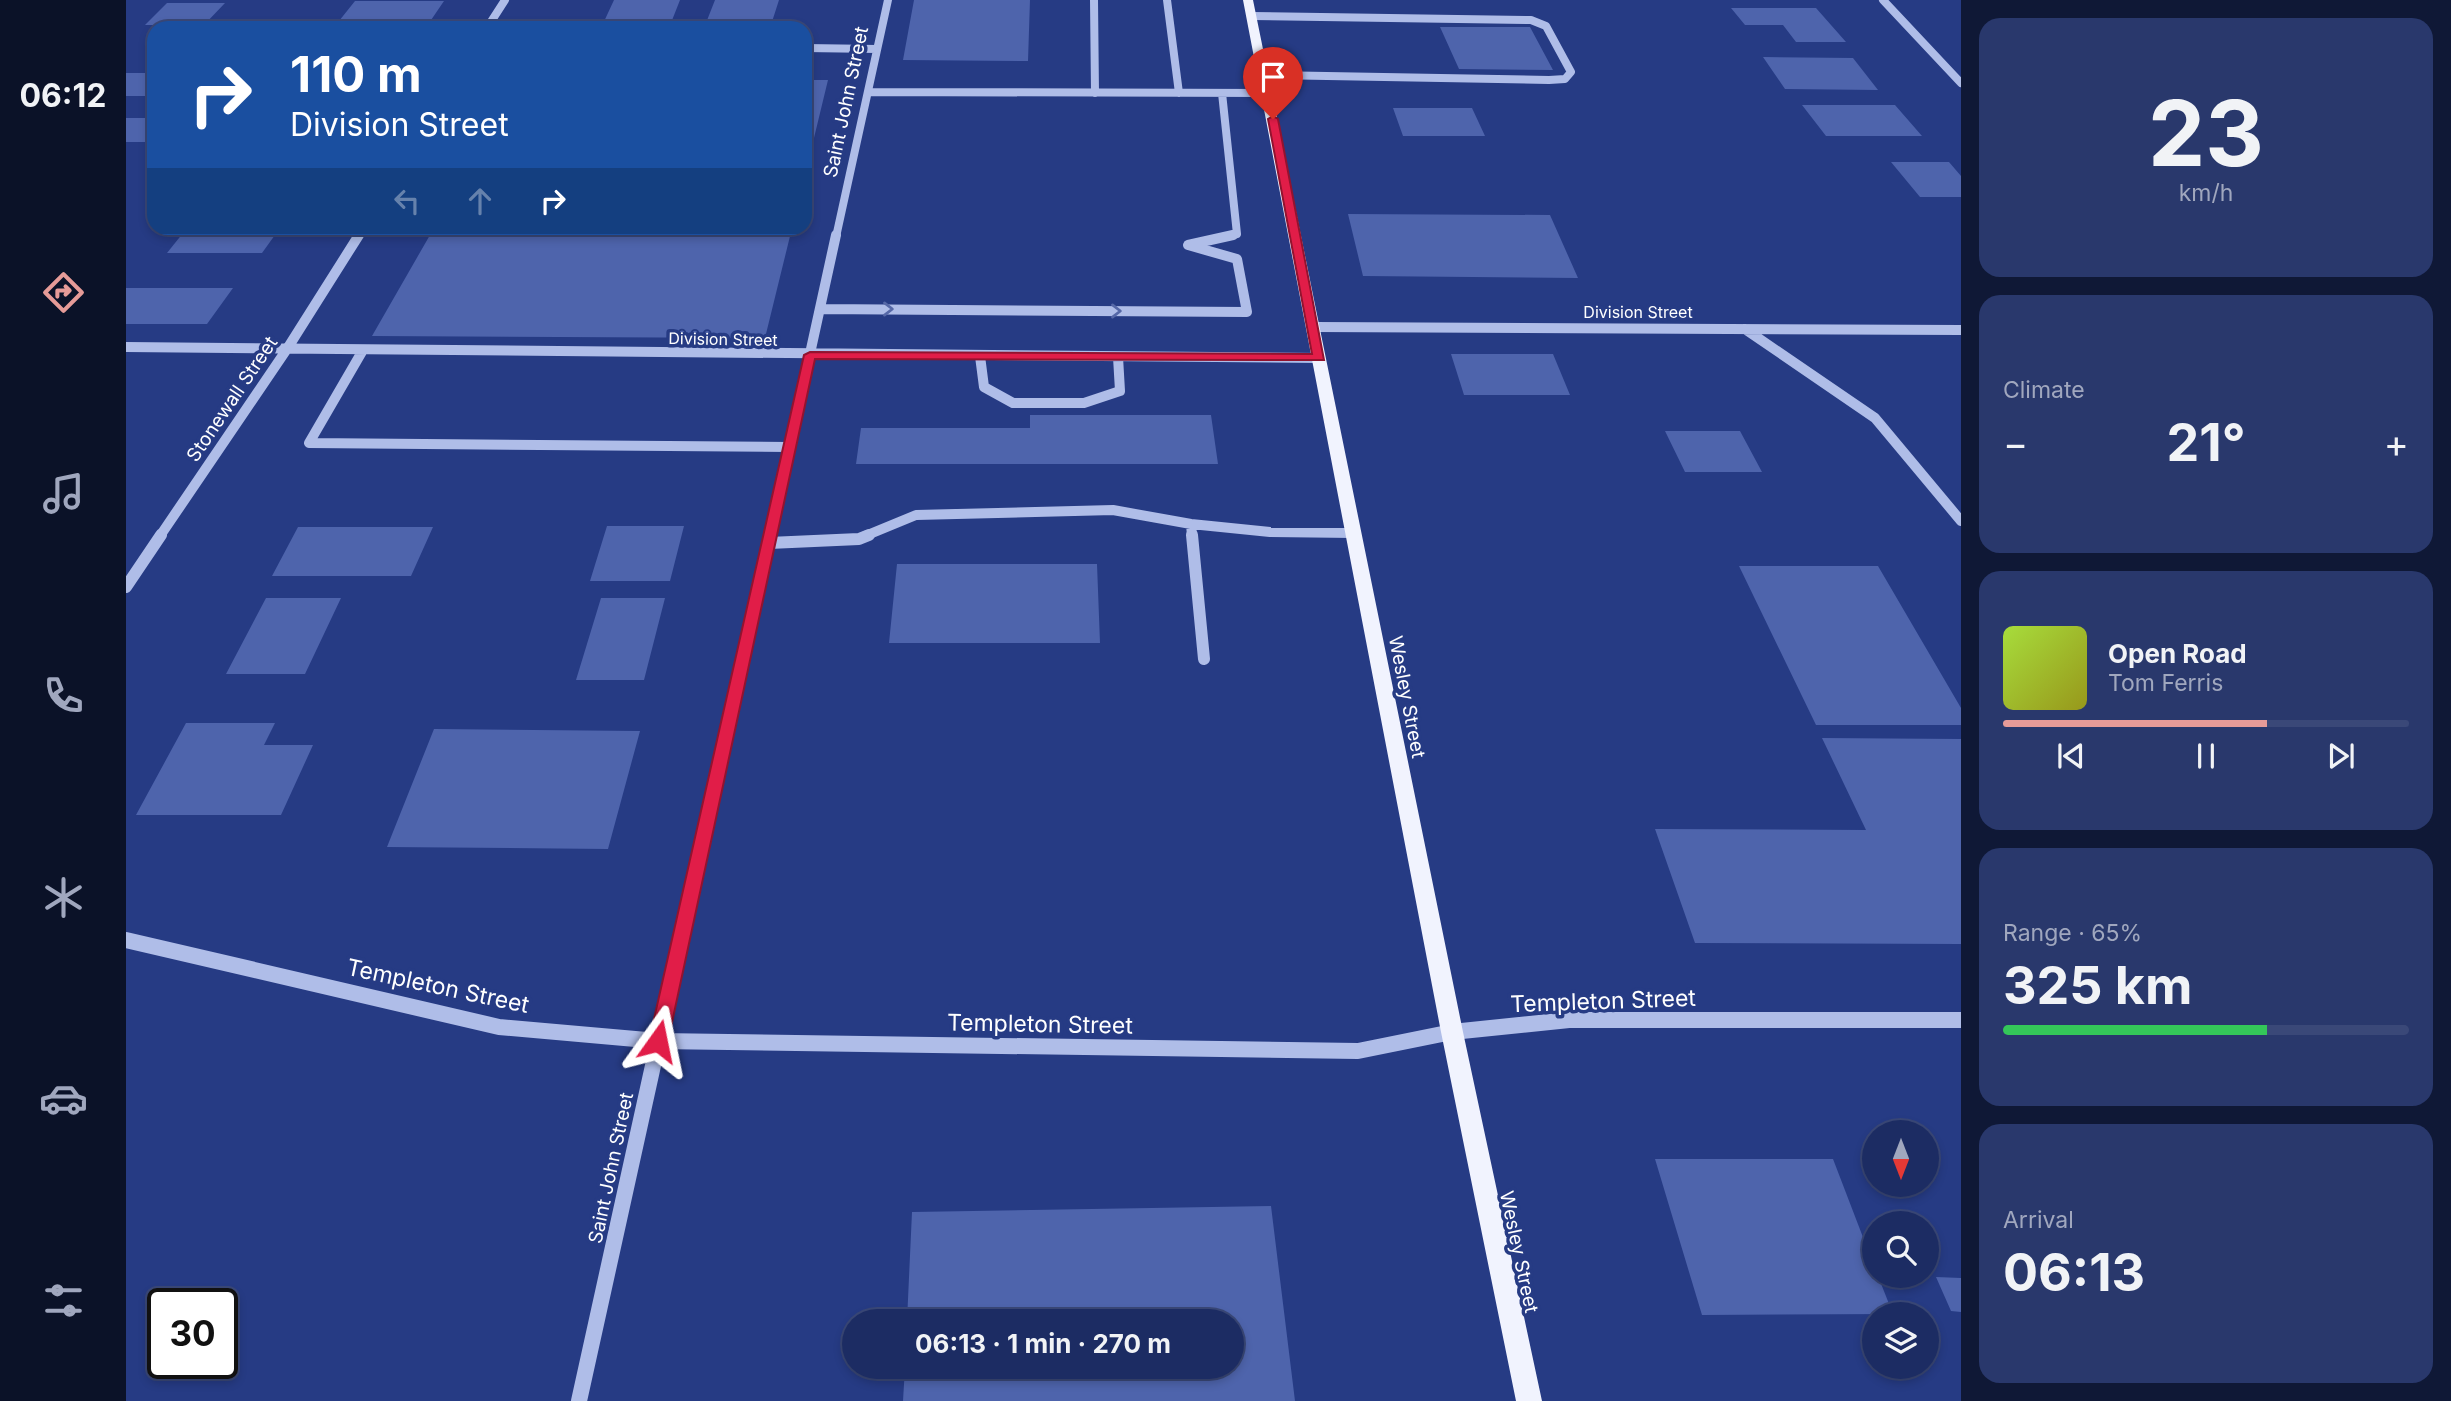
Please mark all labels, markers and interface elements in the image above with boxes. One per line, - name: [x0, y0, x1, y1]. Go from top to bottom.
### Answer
- street label: Saint John Street: [819, 24, 873, 180]
- text: 110 m: [290, 45, 422, 104]
- pin: [1243, 47, 1303, 119]
- icon: right: [175, 49, 266, 140]
- icon: arrive: [1254, 58, 1292, 96]
- text: 06:12: [20, 76, 107, 115]
- text: 23: [2148, 78, 2264, 188]
- text: Division Street: [290, 105, 509, 144]
- text: km/h: [2179, 179, 2233, 207]
- icon: left: [388, 182, 426, 220]
- icon: ahead: [461, 182, 499, 220]
- icon: right: [534, 182, 572, 220]
- icon: directions: [39, 268, 88, 317]
- one-way arrow: [884, 301, 894, 317]
- street label: Division Street: [1583, 302, 1693, 322]
- one-way arrow: [1111, 303, 1122, 319]
- street label: Division Street: [668, 328, 778, 350]
- street label: Stonewall Street: [182, 332, 282, 466]
- text: Climate: [2003, 376, 2085, 404]
- text: 21°: [2166, 411, 2246, 474]
- text: −: [2003, 420, 2028, 466]
- text: +: [2384, 420, 2409, 466]
- icon: music: [39, 469, 88, 518]
- street label: Wesley Street: [1384, 634, 1430, 760]
- text: Open Road: [2108, 638, 2247, 669]
- text: Tom Ferris: [2108, 669, 2223, 697]
- icon: phone: [39, 671, 88, 720]
- icon: previous: [2052, 737, 2090, 775]
- icon: pause: [2187, 737, 2225, 775]
- icon: next: [2322, 737, 2360, 775]
- icon: climate: [39, 873, 88, 922]
- text: Range · 65%: [2003, 919, 2142, 947]
- street label: Templeton Street: [344, 953, 532, 1019]
- text: 325 km: [2003, 954, 2193, 1017]
- street label: Templeton Street: [1510, 984, 1697, 1018]
- position arrow: [621, 1004, 695, 1078]
- street label: Templeton Street: [947, 1008, 1134, 1040]
- icon: car: [39, 1074, 88, 1123]
- street label: Saint John Street: [584, 1090, 638, 1246]
- north arrow: [1862, 1120, 1939, 1197]
- map controls: [1862, 1120, 1939, 1379]
- street label: Wesley Street: [1495, 1189, 1543, 1315]
- text: Arrival: [2003, 1206, 2074, 1234]
- button: search: [1862, 1211, 1939, 1288]
- text: 06:13: [2003, 1241, 2145, 1304]
- icon: filters: [39, 1276, 88, 1325]
- speed limit sign: 30: [147, 1288, 238, 1379]
- button: layers: [1862, 1302, 1939, 1379]
- text: 06:13 · 1 min · 270 m: [915, 1328, 1171, 1359]

